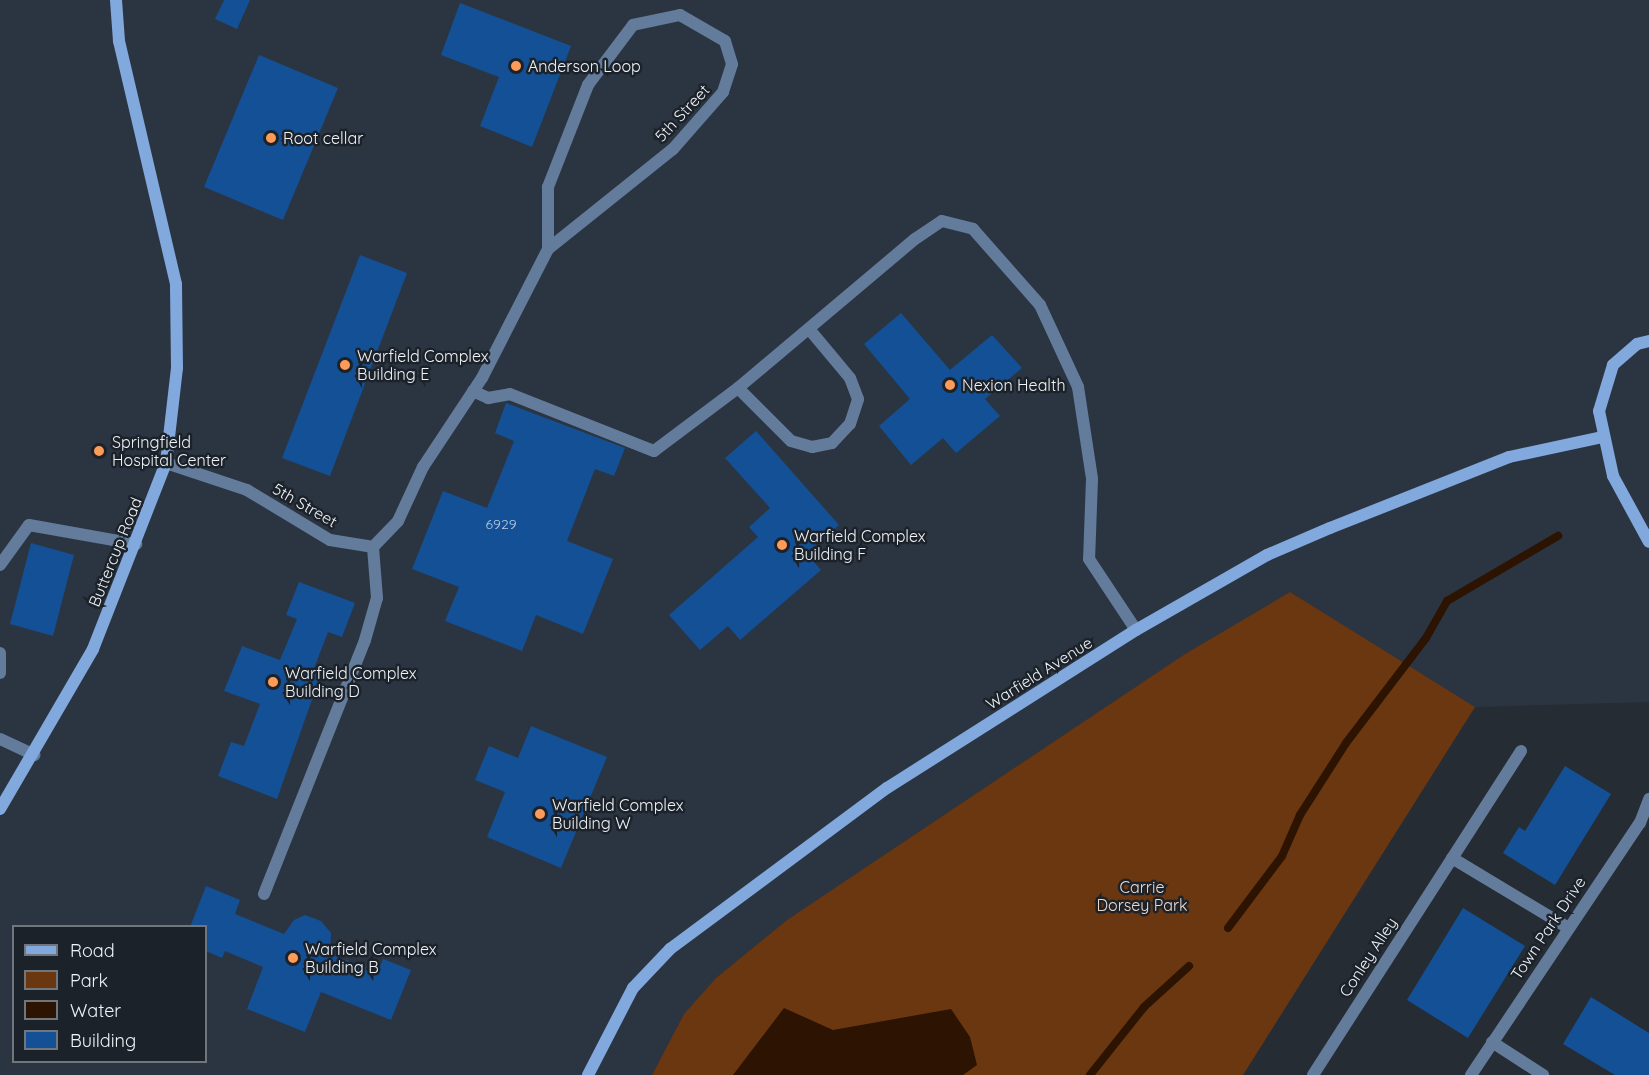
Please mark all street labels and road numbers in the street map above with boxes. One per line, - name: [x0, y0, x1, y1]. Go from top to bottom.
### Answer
- street label: 5th Street: [651, 80, 713, 146]
- street label: 5th Street: [269, 479, 341, 531]
- street label: Buttercup Road: [84, 494, 146, 610]
- street label: Warfield Avenue: [982, 633, 1096, 713]
- street label: Town Park Drive: [1507, 873, 1589, 983]
- street label: Conley Alley: [1335, 914, 1401, 1000]

